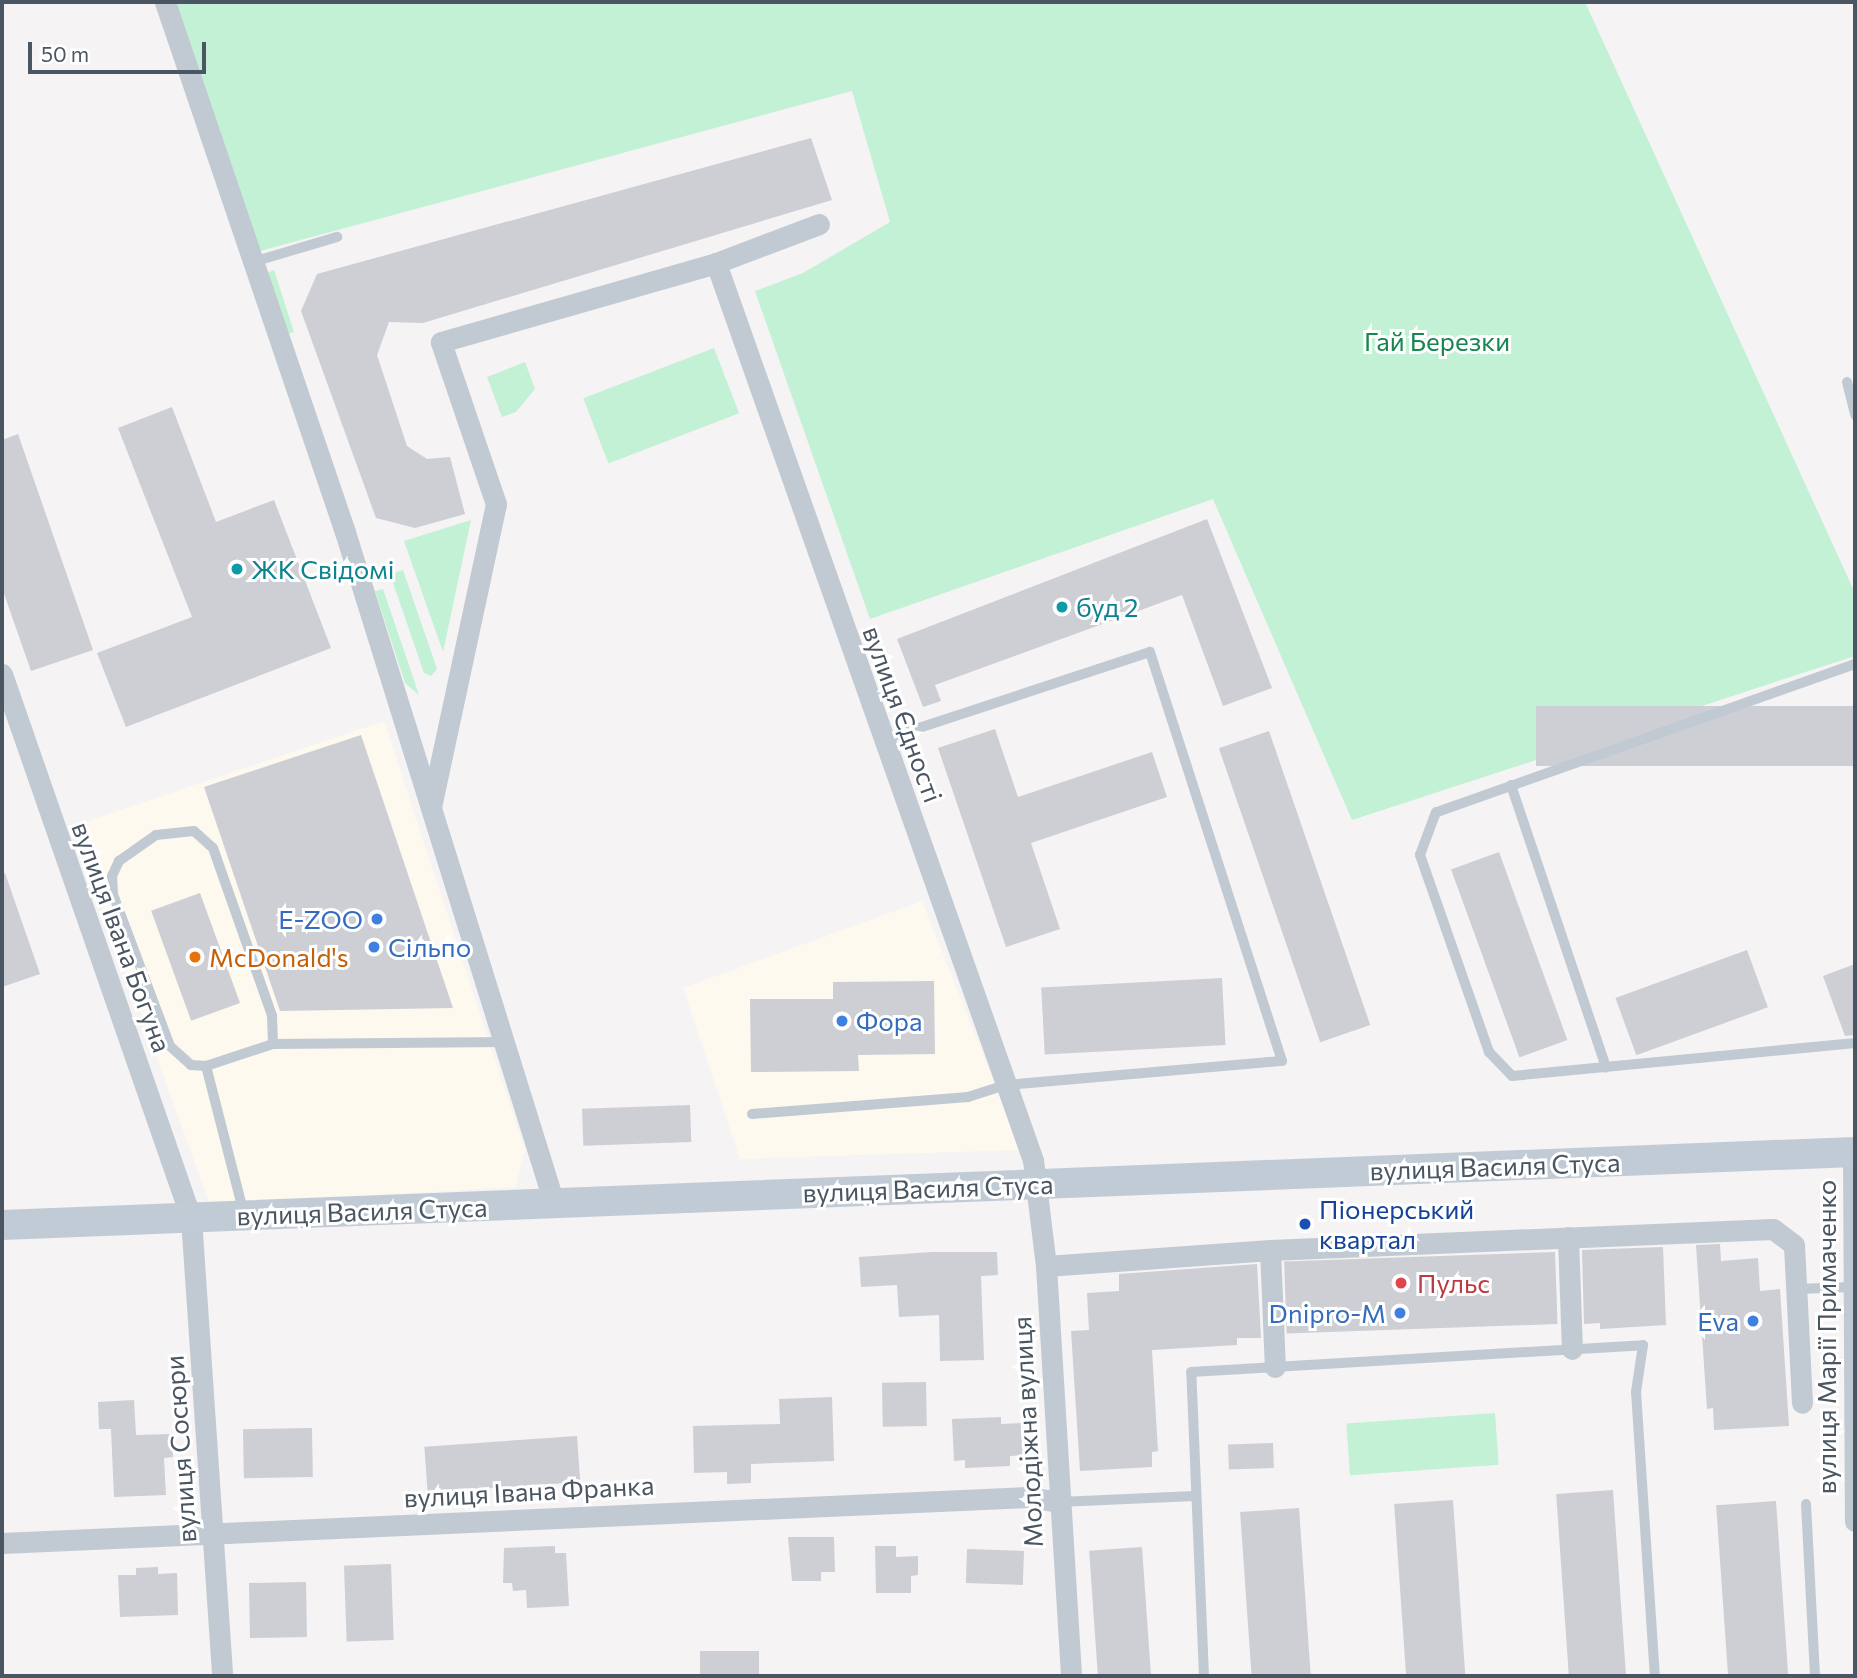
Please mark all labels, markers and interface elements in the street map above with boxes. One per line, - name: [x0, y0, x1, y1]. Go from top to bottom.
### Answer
- scale bar: [32, 28, 210, 72]
- text: 50 m: [41, 41, 89, 66]
- park label: Гай Березки: [1364, 325, 1510, 357]
- place label: ЖК Свідомі: [251, 553, 394, 585]
- marker: ЖК Свідомі: [229, 561, 245, 577]
- place label: буд 2: [1076, 591, 1139, 623]
- marker: буд 2: [1054, 599, 1070, 615]
- street label: вулиця Єдності: [857, 622, 949, 806]
- street label: вулиця Івана Богуна: [66, 818, 178, 1056]
- place label: E-ZOO: [278, 903, 363, 935]
- marker: E-ZOO: [369, 911, 385, 927]
- place label: Сільпо: [388, 931, 471, 963]
- marker: Сільпо: [366, 939, 382, 955]
- place label: McDonald's: [209, 941, 349, 973]
- marker: McDonald's: [187, 949, 203, 965]
- place label: Фора: [856, 1005, 922, 1037]
- marker: Фора: [834, 1013, 850, 1029]
- street label: вулиця Василя Стуса: [1369, 1146, 1621, 1186]
- street label: вулиця Василя Стуса: [802, 1168, 1054, 1208]
- street label: вулиця Марії Примаченко: [1810, 1180, 1842, 1494]
- street label: вулиця Василя Стуса: [236, 1191, 488, 1231]
- place label: Піонерський квартал: [1319, 1193, 1474, 1254]
- marker: Піонерський квартал: [1297, 1216, 1313, 1232]
- place label: Пульс: [1417, 1267, 1490, 1299]
- marker: Пульс: [1391, 1273, 1411, 1293]
- place label: Dnipro-M: [1269, 1297, 1386, 1329]
- marker: Dnipro-M: [1392, 1305, 1408, 1321]
- place label: Eva: [1697, 1305, 1739, 1337]
- marker: Eva: [1745, 1313, 1761, 1329]
- street label: Молодіжна вулиця: [1005, 1316, 1049, 1548]
- street label: вулиця Сосюри: [158, 1354, 202, 1544]
- street label: вулиця Івана Франка: [403, 1469, 655, 1513]

